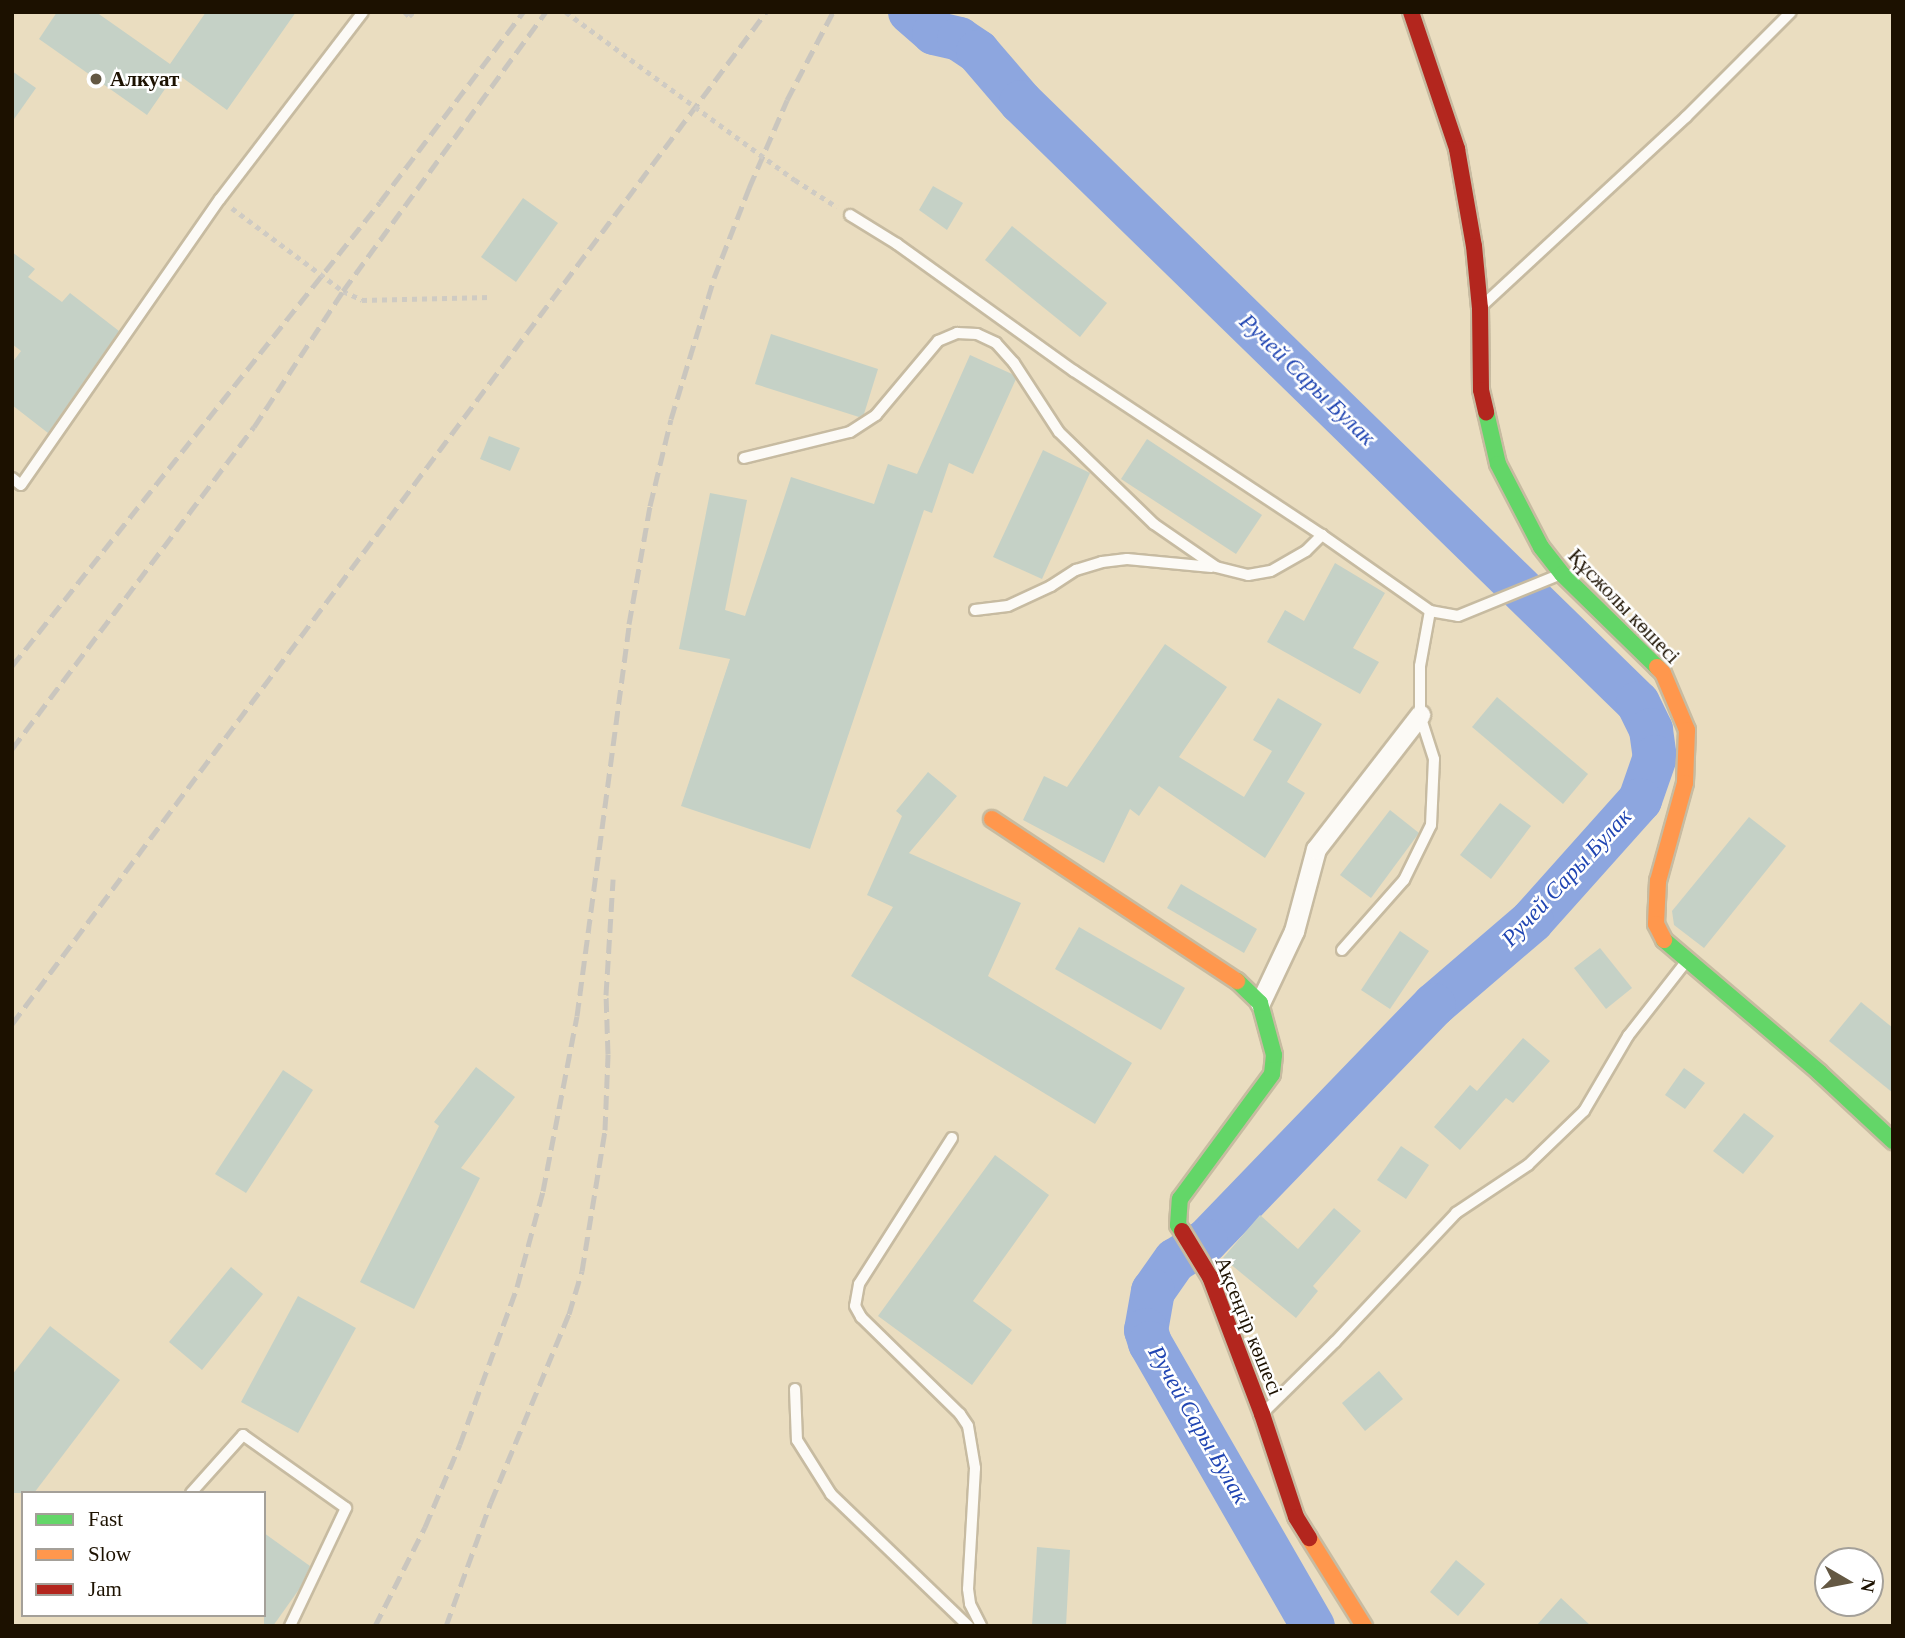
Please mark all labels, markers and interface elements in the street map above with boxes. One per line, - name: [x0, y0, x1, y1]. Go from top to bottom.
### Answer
- place label: Алкуат: [110, 66, 179, 92]
- marker: Алкуат: [88, 71, 104, 87]
- water label: Ручей Сары Булак: [1233, 308, 1381, 452]
- street label: Құсжолы көшесі: [1563, 543, 1685, 669]
- water label: Ручей Сары Булак: [1496, 804, 1638, 952]
- street label: Ақсеңгір көшесі: [1210, 1253, 1288, 1399]
- water label: Ручей Сары Булак: [1142, 1341, 1254, 1509]
- legend: [21, 1491, 266, 1617]
- text: Fast: [88, 1507, 123, 1531]
- text: Slow: [88, 1542, 131, 1566]
- north arrow: [1814, 1547, 1884, 1617]
- text: Jam: [88, 1577, 122, 1601]
- text: N: [1857, 1577, 1880, 1594]

